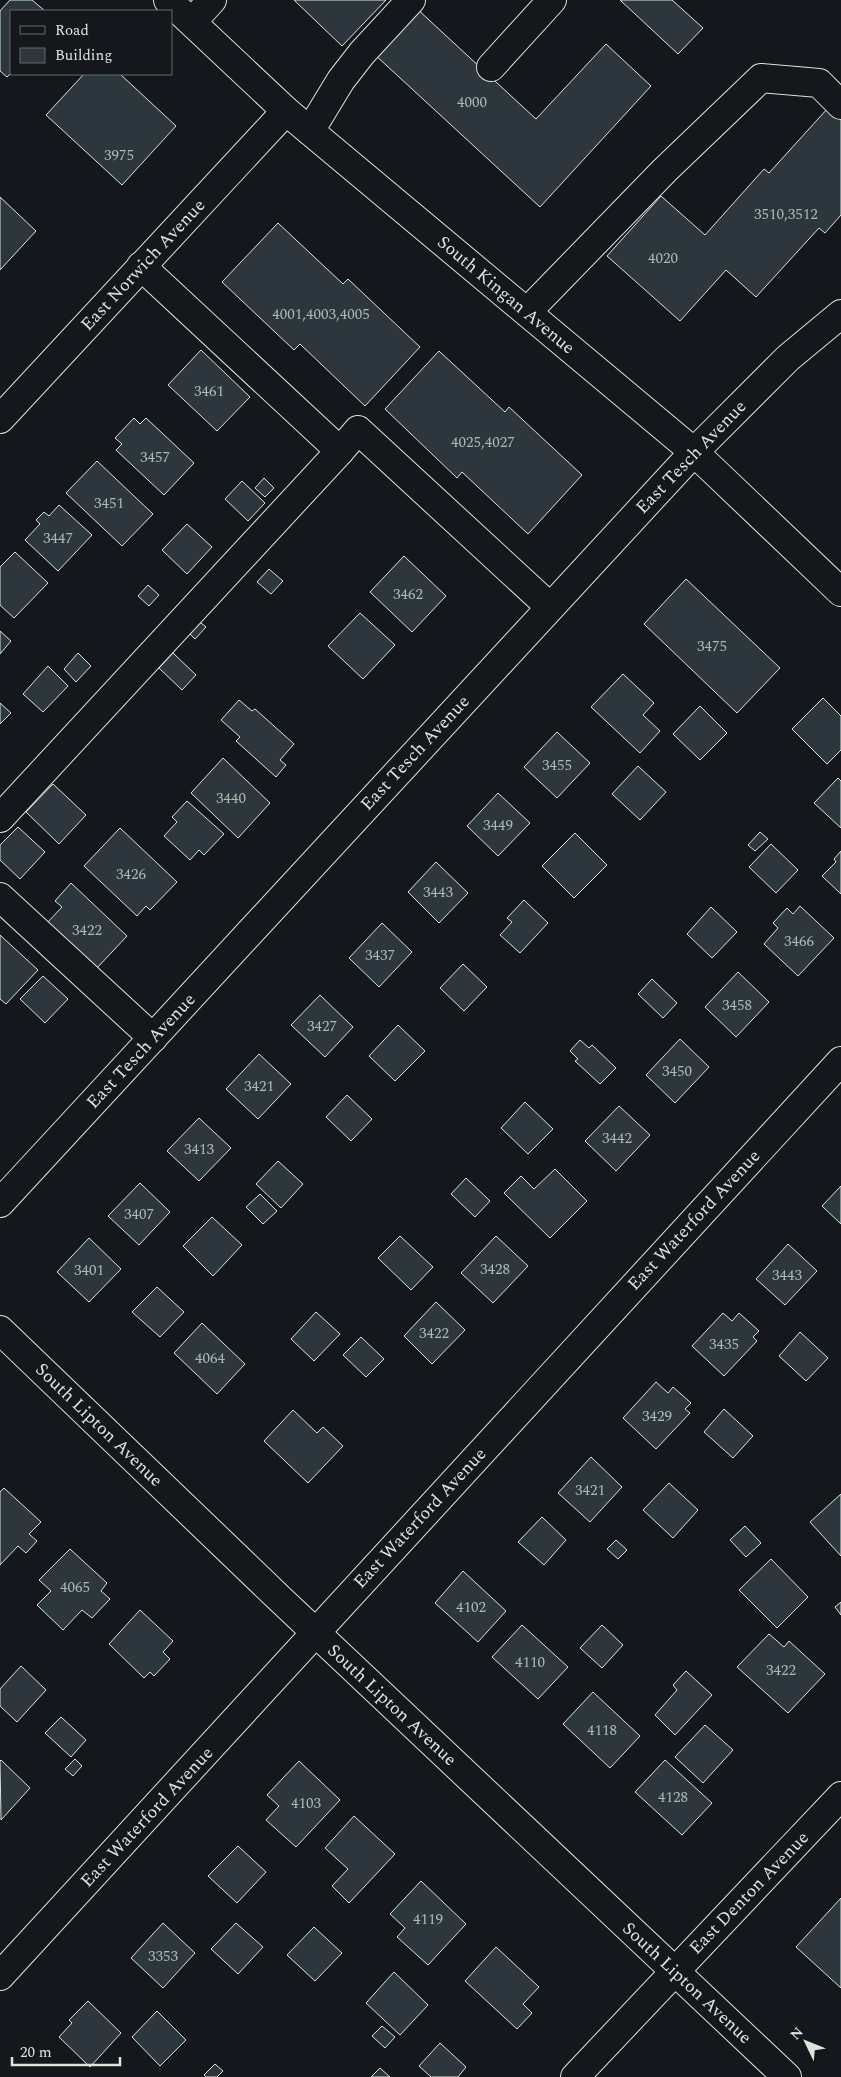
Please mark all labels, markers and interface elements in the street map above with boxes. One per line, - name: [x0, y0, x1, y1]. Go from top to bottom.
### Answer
- legend: [10, 10, 172, 75]
- text: Road: [55, 19, 89, 42]
- text: Building: [55, 44, 112, 67]
- house number: 4000: [457, 91, 487, 114]
- house number: 3975: [104, 144, 134, 167]
- street label: East Norwich Avenue: [74, 193, 212, 337]
- house number: 3510,3512: [754, 203, 818, 226]
- street label: South Kingan Avenue: [431, 229, 581, 361]
- house number: 4020: [648, 247, 678, 270]
- house number: 4001,4003,4005: [272, 303, 370, 326]
- house number: 3461: [194, 380, 224, 403]
- street label: East Tesch Avenue: [629, 394, 753, 520]
- house number: 4025,4027: [451, 431, 515, 454]
- house number: 3457: [140, 446, 170, 469]
- house number: 3451: [94, 492, 124, 515]
- house number: 3447: [43, 527, 73, 550]
- house number: 3462: [393, 583, 423, 606]
- house number: 3475: [697, 635, 727, 658]
- street label: East Tesch Avenue: [354, 689, 476, 817]
- house number: 3455: [542, 754, 572, 777]
- house number: 3440: [216, 787, 246, 810]
- house number: 3449: [483, 814, 513, 837]
- house number: 3426: [116, 863, 146, 886]
- house number: 3443: [423, 881, 453, 904]
- house number: 3422: [72, 919, 102, 942]
- house number: 3466: [784, 930, 814, 953]
- house number: 3437: [365, 944, 395, 967]
- street label: East Tesch Avenue: [80, 987, 202, 1115]
- house number: 3458: [722, 994, 752, 1017]
- house number: 3427: [307, 1015, 337, 1038]
- house number: 3450: [662, 1060, 692, 1083]
- house number: 3421: [244, 1075, 274, 1098]
- house number: 3442: [602, 1127, 632, 1150]
- house number: 3413: [184, 1138, 214, 1161]
- street label: East Waterford Avenue: [621, 1143, 767, 1297]
- house number: 3407: [124, 1203, 154, 1226]
- house number: 3428: [480, 1258, 510, 1281]
- house number: 3401: [74, 1259, 104, 1282]
- house number: 3443: [772, 1264, 802, 1287]
- house number: 3422: [419, 1322, 449, 1345]
- house number: 3435: [709, 1333, 739, 1356]
- house number: 4064: [195, 1347, 225, 1370]
- street label: South Lipton Avenue: [29, 1357, 169, 1493]
- house number: 3429: [642, 1405, 672, 1428]
- street label: East Waterford Avenue: [347, 1441, 493, 1595]
- house number: 3421: [575, 1479, 605, 1502]
- house number: 4065: [60, 1576, 90, 1599]
- house number: 4102: [456, 1596, 486, 1619]
- street label: South Lipton Avenue: [321, 1638, 463, 1772]
- house number: 4110: [515, 1651, 545, 1674]
- house number: 3422: [766, 1659, 796, 1682]
- house number: 4118: [587, 1719, 617, 1742]
- street label: East Waterford Avenue: [74, 1740, 220, 1894]
- house number: 4128: [658, 1786, 688, 1809]
- house number: 4103: [291, 1792, 321, 1815]
- street label: East Denton Avenue: [683, 1825, 815, 1961]
- house number: 4119: [413, 1908, 443, 1931]
- street label: South Lipton Avenue: [616, 1916, 758, 2050]
- house number: 3353: [148, 1945, 178, 1968]
- north arrow: [781, 2017, 831, 2067]
- text: N: [785, 2022, 808, 2045]
- scale bar: [12, 2034, 120, 2066]
- text: 20 m: [20, 2041, 52, 2064]

